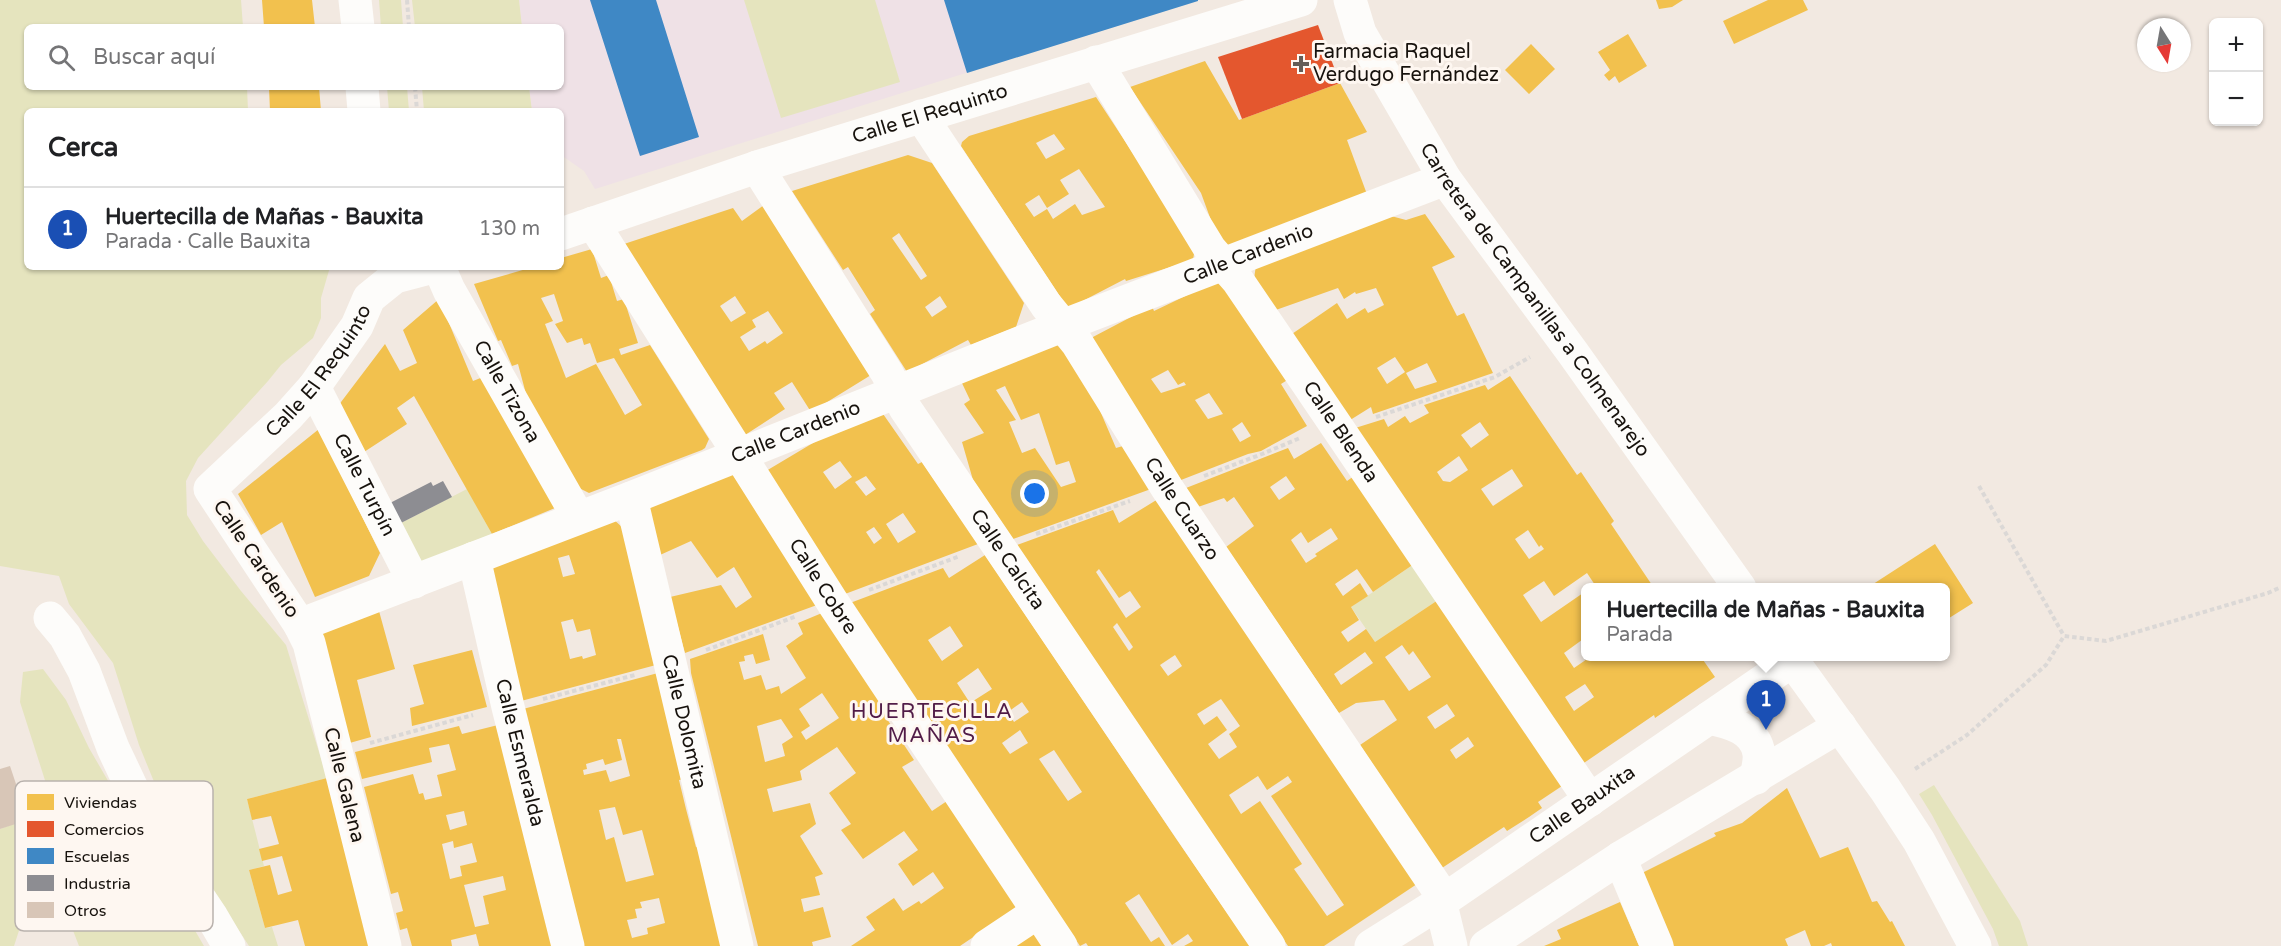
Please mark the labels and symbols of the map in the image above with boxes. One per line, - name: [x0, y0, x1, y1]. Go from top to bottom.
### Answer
- north arrow: [2137, 18, 2191, 72]
- place label: Farmacia Raquel Verdugo Fernández: [1313, 40, 1499, 87]
- marker: Farmacia Raquel Verdugo Fernández: [1294, 57, 1308, 71]
- street label: Calle El Requinto: [849, 79, 1011, 149]
- street label: Carretera de Campanillas a Colmenarejo: [1415, 139, 1655, 462]
- street label: Calle Cardenio: [1180, 219, 1317, 290]
- street label: Calle El Requinto: [261, 301, 377, 443]
- street label: Calle Tizona: [468, 336, 545, 447]
- street label: Calle Blenda: [1297, 377, 1383, 487]
- street label: Calle Cardenio: [728, 396, 864, 469]
- street label: Calle Turpín: [328, 429, 400, 540]
- street label: Calle Cuarzo: [1139, 453, 1225, 565]
- your location: [1020, 479, 1049, 508]
- street label: Calle Cardenio: [208, 495, 304, 623]
- street label: Calle Calcita: [965, 505, 1050, 615]
- street label: Calle Cobre: [783, 534, 862, 639]
- street label: Calle Dolomita: [656, 652, 712, 792]
- street label: Calle Esmeralda: [490, 677, 550, 829]
- pin: 1: [1746, 680, 1786, 730]
- district label: HUERTECILLA MAÑAS: [851, 699, 1013, 748]
- street label: Calle Galena: [318, 725, 370, 845]
- street label: Calle Bauxita: [1525, 760, 1640, 850]
- legend: [15, 781, 213, 931]
- text: Viviendas: [64, 793, 137, 813]
- text: Comercios: [64, 820, 144, 840]
- text: Escuelas: [64, 847, 130, 867]
- text: Industria: [64, 874, 131, 894]
- text: Otros: [64, 901, 106, 921]

